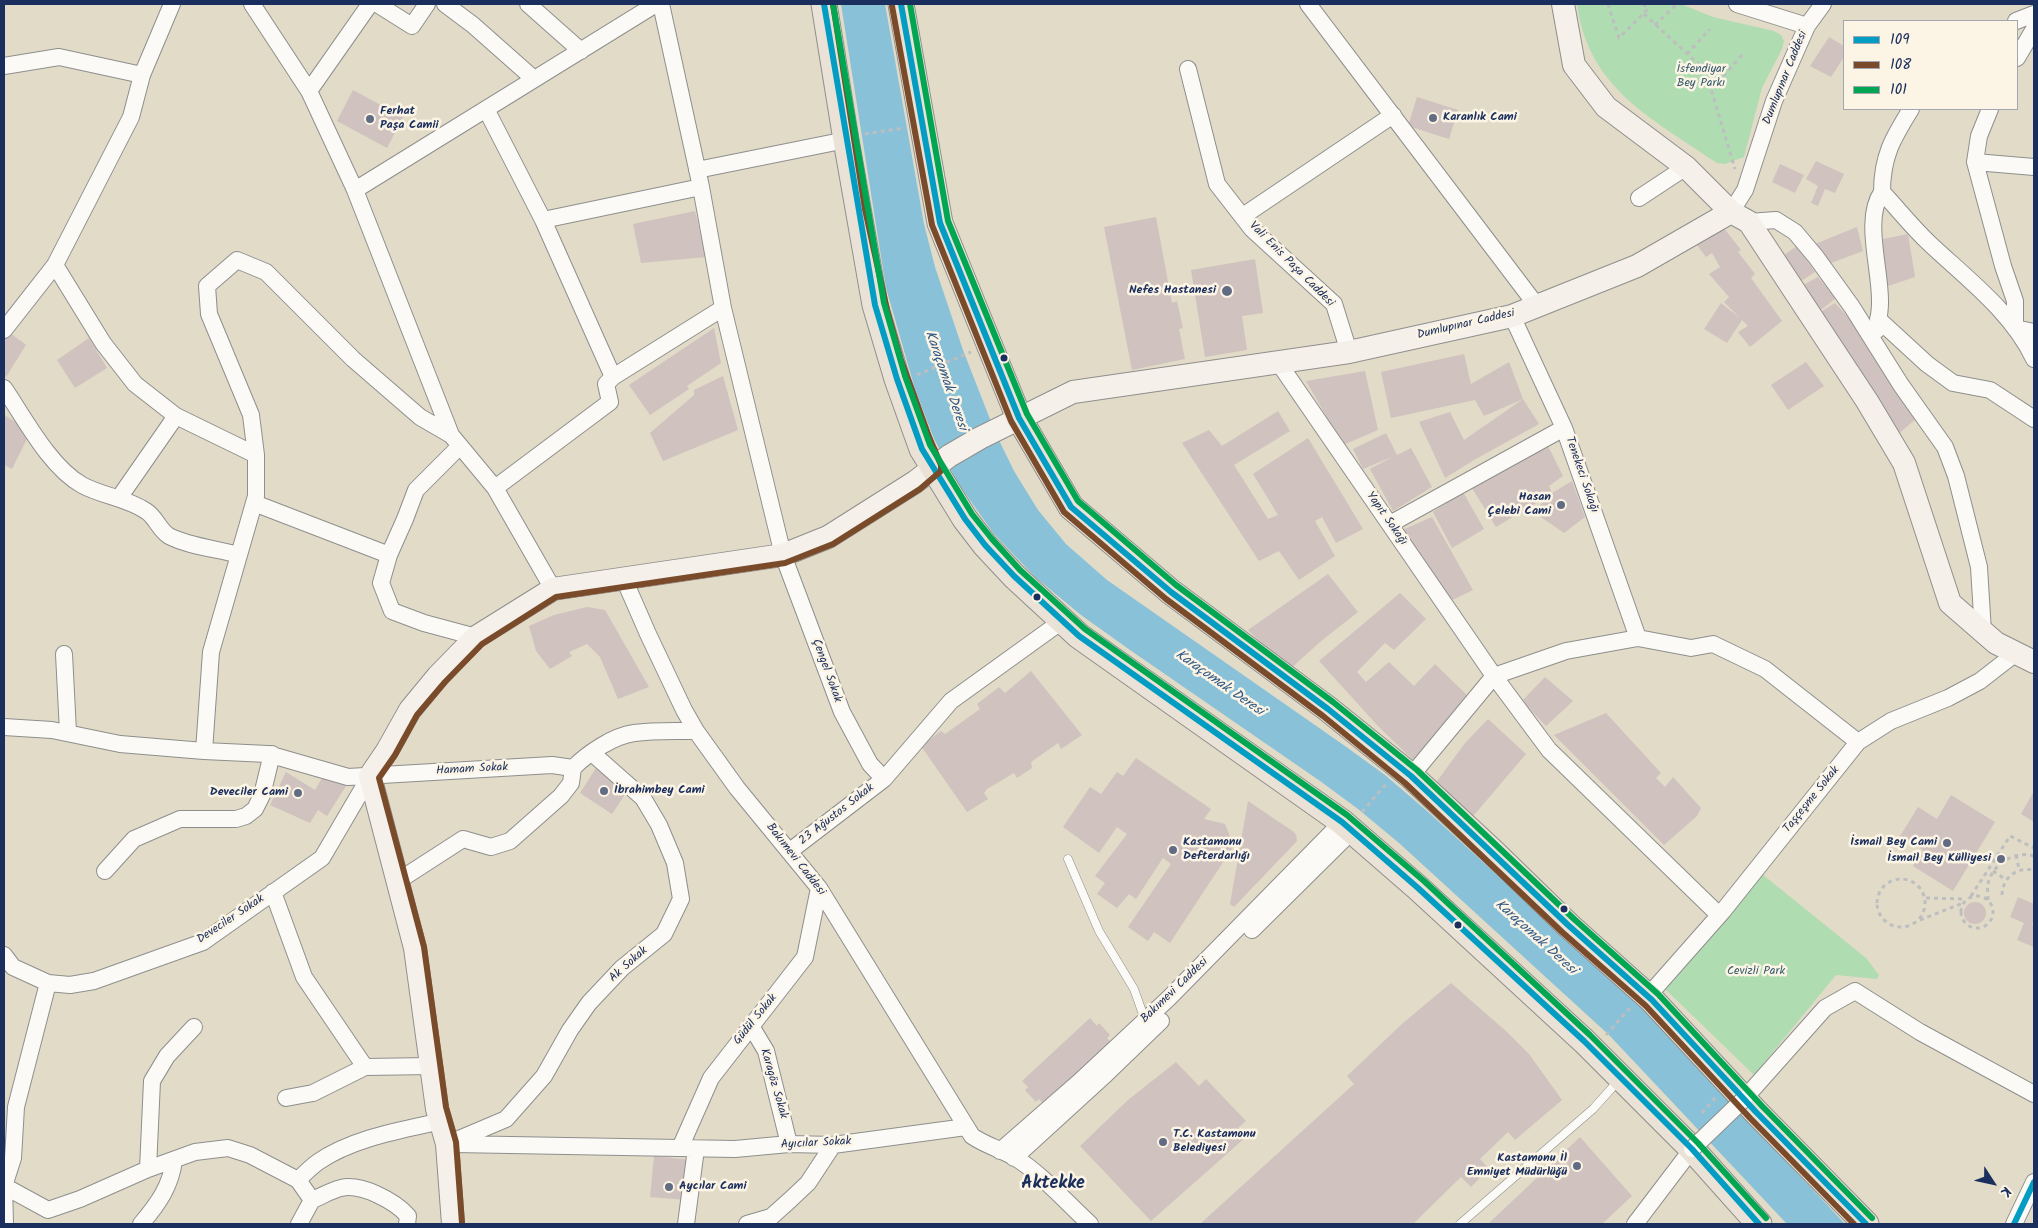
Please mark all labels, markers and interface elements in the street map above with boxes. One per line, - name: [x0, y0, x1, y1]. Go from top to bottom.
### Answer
- legend: [1843, 20, 2018, 110]
- text: 109: [1890, 28, 1910, 52]
- street label: Dumlupınar Caddesi: [1761, 29, 1811, 127]
- text: 108: [1890, 53, 1911, 77]
- park label: İsfendiyar Bey Parkı: [1676, 63, 1726, 91]
- text: 101: [1890, 78, 1907, 102]
- place label: Ferhat Paşa Camii: [380, 105, 439, 133]
- place label: Karanlık Cami: [1443, 111, 1517, 125]
- marker: Karanlık Cami: [1427, 112, 1439, 124]
- marker: Ferhat Paşa Camii: [364, 113, 376, 125]
- street label: Vali Enis Paşa Caddesi: [1245, 219, 1337, 311]
- place label: Nefes Hastanesi: [1129, 284, 1216, 298]
- marker: Nefes Hastanesi: [1220, 284, 1234, 298]
- street label: Dumlupınar Caddesi: [1416, 307, 1516, 343]
- water label: Karaçomak Deresi: [920, 329, 970, 433]
- unlabelled marker: [999, 353, 1009, 363]
- street label: Tenekeci Sokağı: [1561, 435, 1601, 515]
- street label: Yapıt Sokağı: [1362, 489, 1410, 549]
- place label: Hasan Çelebi Cami: [1488, 491, 1551, 519]
- marker: Hasan Çelebi Cami: [1555, 499, 1567, 511]
- unlabelled marker: [1032, 592, 1042, 602]
- street label: Çengel Sokak: [808, 637, 844, 705]
- water label: Karaçomak Deresi: [1172, 647, 1266, 721]
- street label: Hamam Sokak: [436, 761, 508, 779]
- street label: Taşçeşme Sokak: [1781, 764, 1843, 836]
- street label: 23 Ağustos Sokak: [797, 781, 877, 849]
- place label: İbrahimbey Cami: [614, 784, 705, 798]
- marker: İbrahimbey Cami: [598, 785, 610, 797]
- place label: Deveciler Cami: [210, 786, 288, 800]
- marker: Deveciler Cami: [292, 787, 304, 799]
- street label: Bakımevi Caddesi: [762, 821, 828, 899]
- place label: Kastamonu Defterdarlığı: [1183, 836, 1250, 864]
- place label: İsmail Bey Cami: [1850, 836, 1937, 850]
- marker: İsmail Bey Cami: [1941, 837, 1953, 849]
- marker: Kastamonu Defterdarlığı: [1167, 844, 1179, 856]
- place label: İsmail Bey Külliyesi: [1887, 852, 1991, 866]
- marker: İsmail Bey Külliyesi: [1995, 853, 2007, 865]
- street label: Deveciler Sokak: [195, 892, 267, 948]
- water label: Karaçomak Deresi: [1491, 897, 1579, 979]
- unlabelled marker: [1559, 904, 1569, 914]
- unlabelled marker: [1453, 920, 1463, 930]
- street label: Ak Sokak: [607, 944, 651, 986]
- street label: Bakımevi Caddesi: [1138, 955, 1212, 1027]
- park label: Cevizli Park: [1727, 965, 1785, 979]
- street label: Güdül Sokak: [731, 992, 781, 1048]
- street label: Karagöz Sokak: [756, 1047, 790, 1121]
- place label: T.C. Kastamonu Belediyesi: [1173, 1128, 1255, 1156]
- street label: Ayıcılar Sokak: [780, 1135, 852, 1153]
- marker: T.C. Kastamonu Belediyesi: [1157, 1136, 1169, 1148]
- place label: Kastamonu İl Emniyet Müdürlüğü: [1467, 1152, 1567, 1180]
- north arrow: [1968, 1158, 2018, 1208]
- marker: Kastamonu İl Emniyet Müdürlüğü: [1571, 1160, 1583, 1172]
- district label: Aktekke: [1021, 1174, 1085, 1196]
- place label: Aycılar Cami: [679, 1180, 747, 1194]
- marker: Aycılar Cami: [663, 1181, 675, 1193]
- text: K: [1994, 1182, 2017, 1201]

